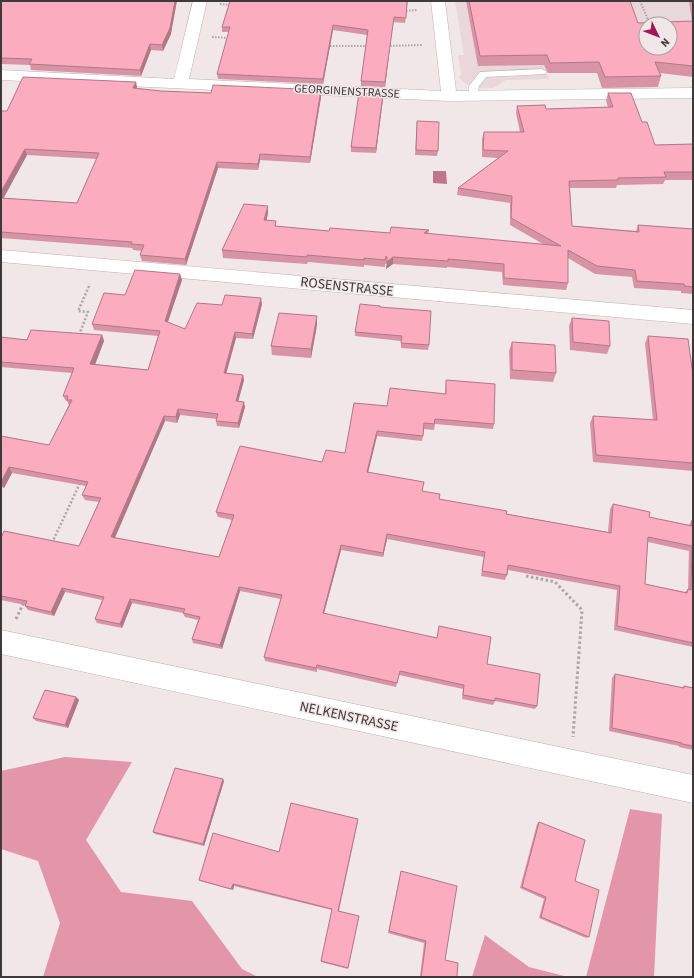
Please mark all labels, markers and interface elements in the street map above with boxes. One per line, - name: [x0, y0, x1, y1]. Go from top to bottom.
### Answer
- north arrow: [638, 16, 678, 56]
- text: N: [657, 35, 673, 50]
- street label: GEORGINENSTRASSE: [294, 80, 400, 103]
- street label: ROSENSTRASSE: [299, 272, 394, 302]
- street label: NELKENSTRASSE: [298, 697, 400, 737]

